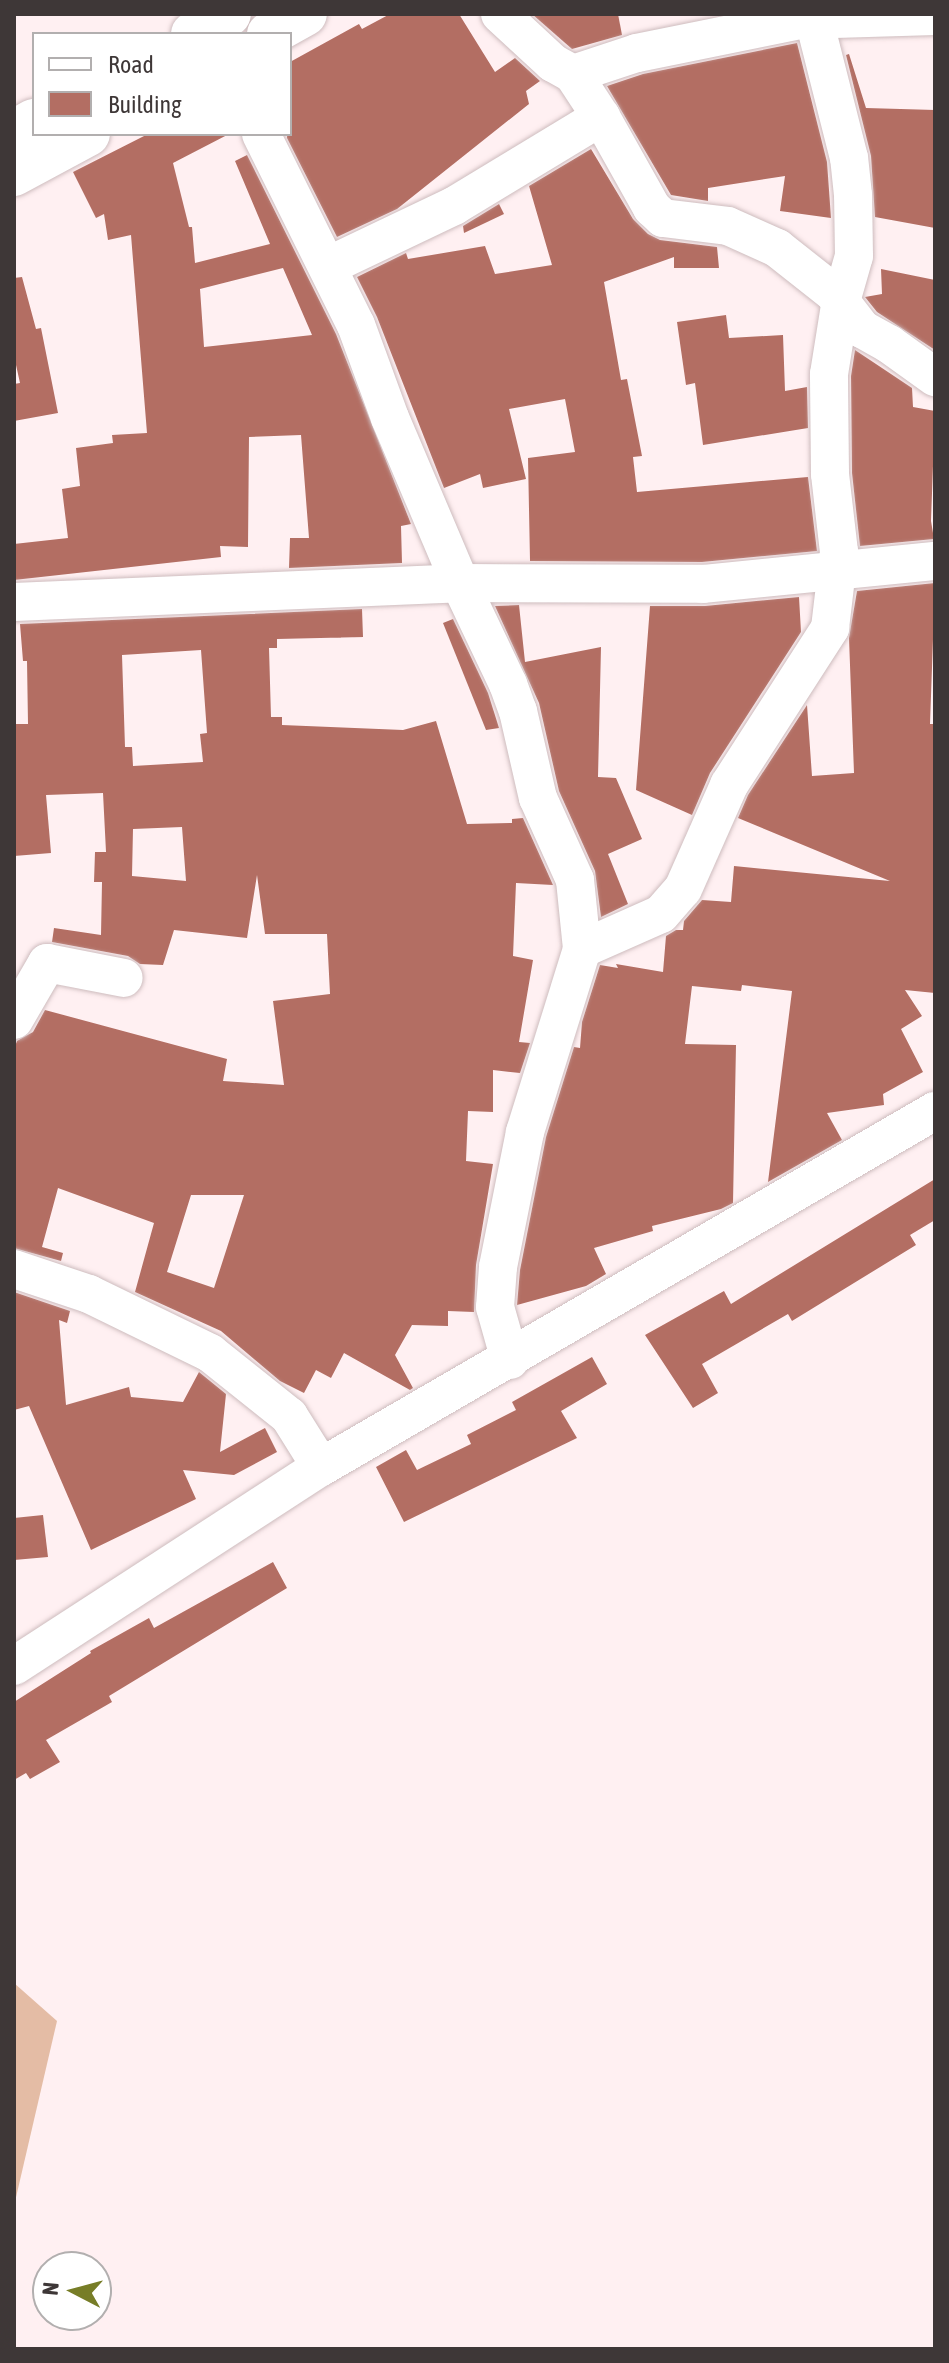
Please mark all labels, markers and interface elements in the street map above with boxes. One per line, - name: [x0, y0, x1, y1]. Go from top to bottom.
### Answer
- legend: [32, 32, 292, 136]
- text: Road: [108, 51, 154, 78]
- text: Building: [108, 91, 181, 118]
- north arrow: [32, 2251, 112, 2331]
- text: N: [37, 2281, 64, 2297]

